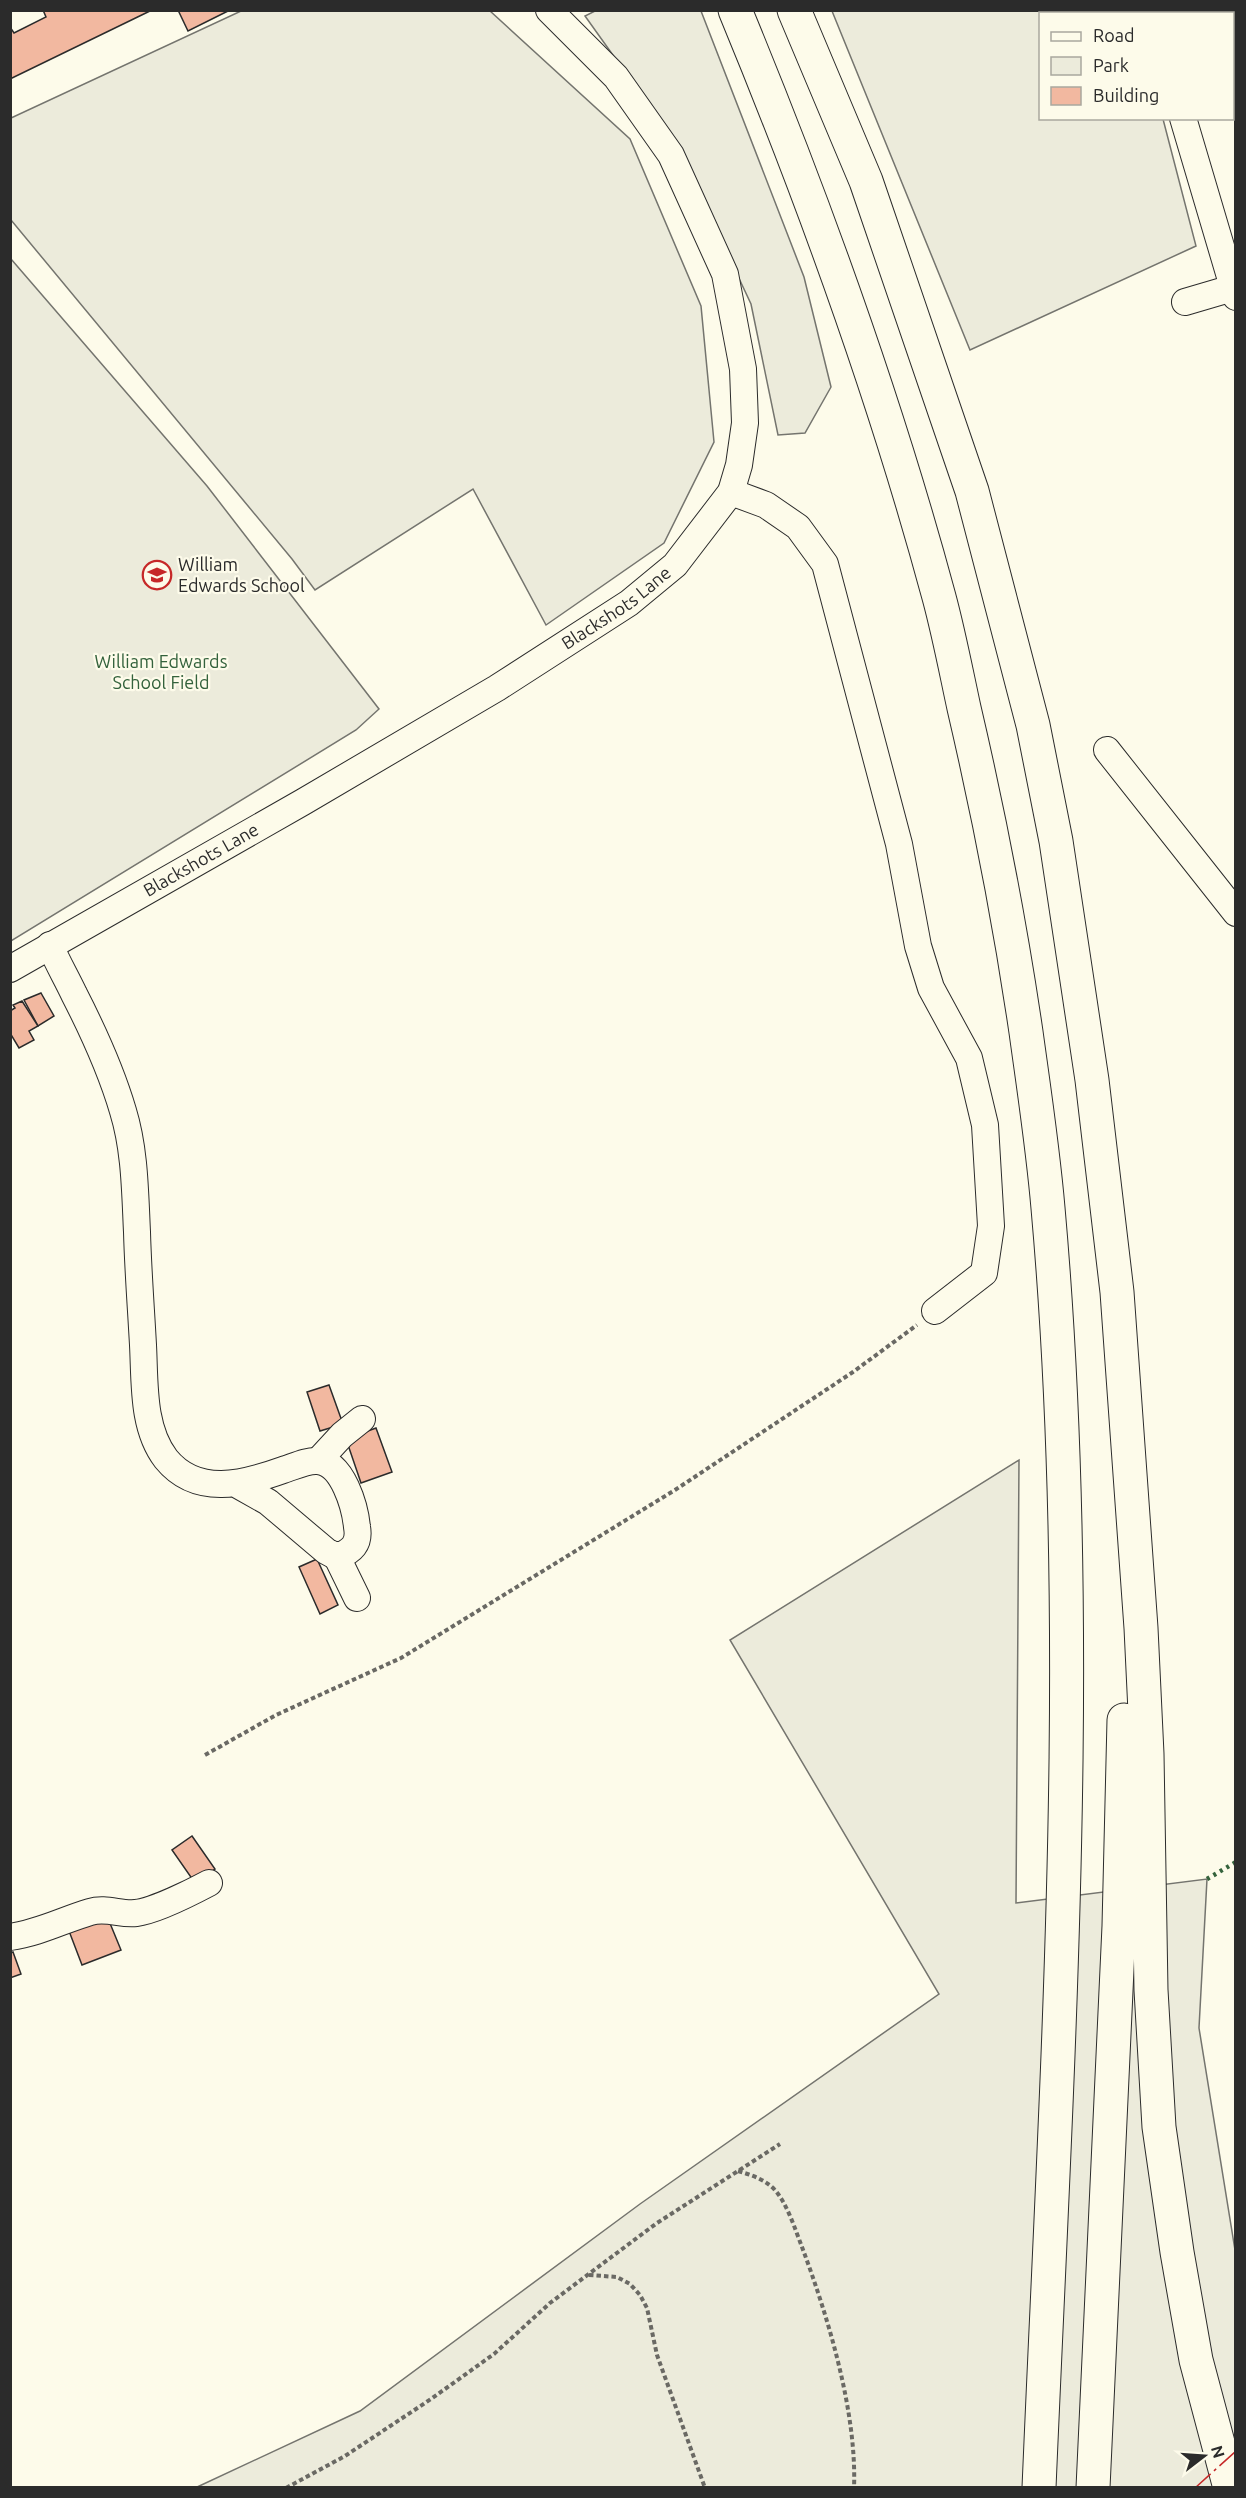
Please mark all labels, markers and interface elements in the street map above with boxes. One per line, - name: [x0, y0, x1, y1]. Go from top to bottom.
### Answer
- legend: [1039, 12, 1234, 120]
- text: Road: [1093, 25, 1135, 45]
- text: Park: [1093, 55, 1129, 75]
- text: Building: [1093, 85, 1159, 105]
- place label: William Edwards School: [178, 554, 305, 595]
- school or university icon: William Edwards School: [141, 559, 173, 591]
- street label: Blackshots Lane: [558, 562, 674, 653]
- park label: William Edwards School Field: [95, 651, 228, 692]
- street label: Blackshots Lane: [140, 819, 262, 900]
- north arrow: [1174, 2426, 1234, 2486]
- text: N: [1208, 2443, 1229, 2460]

